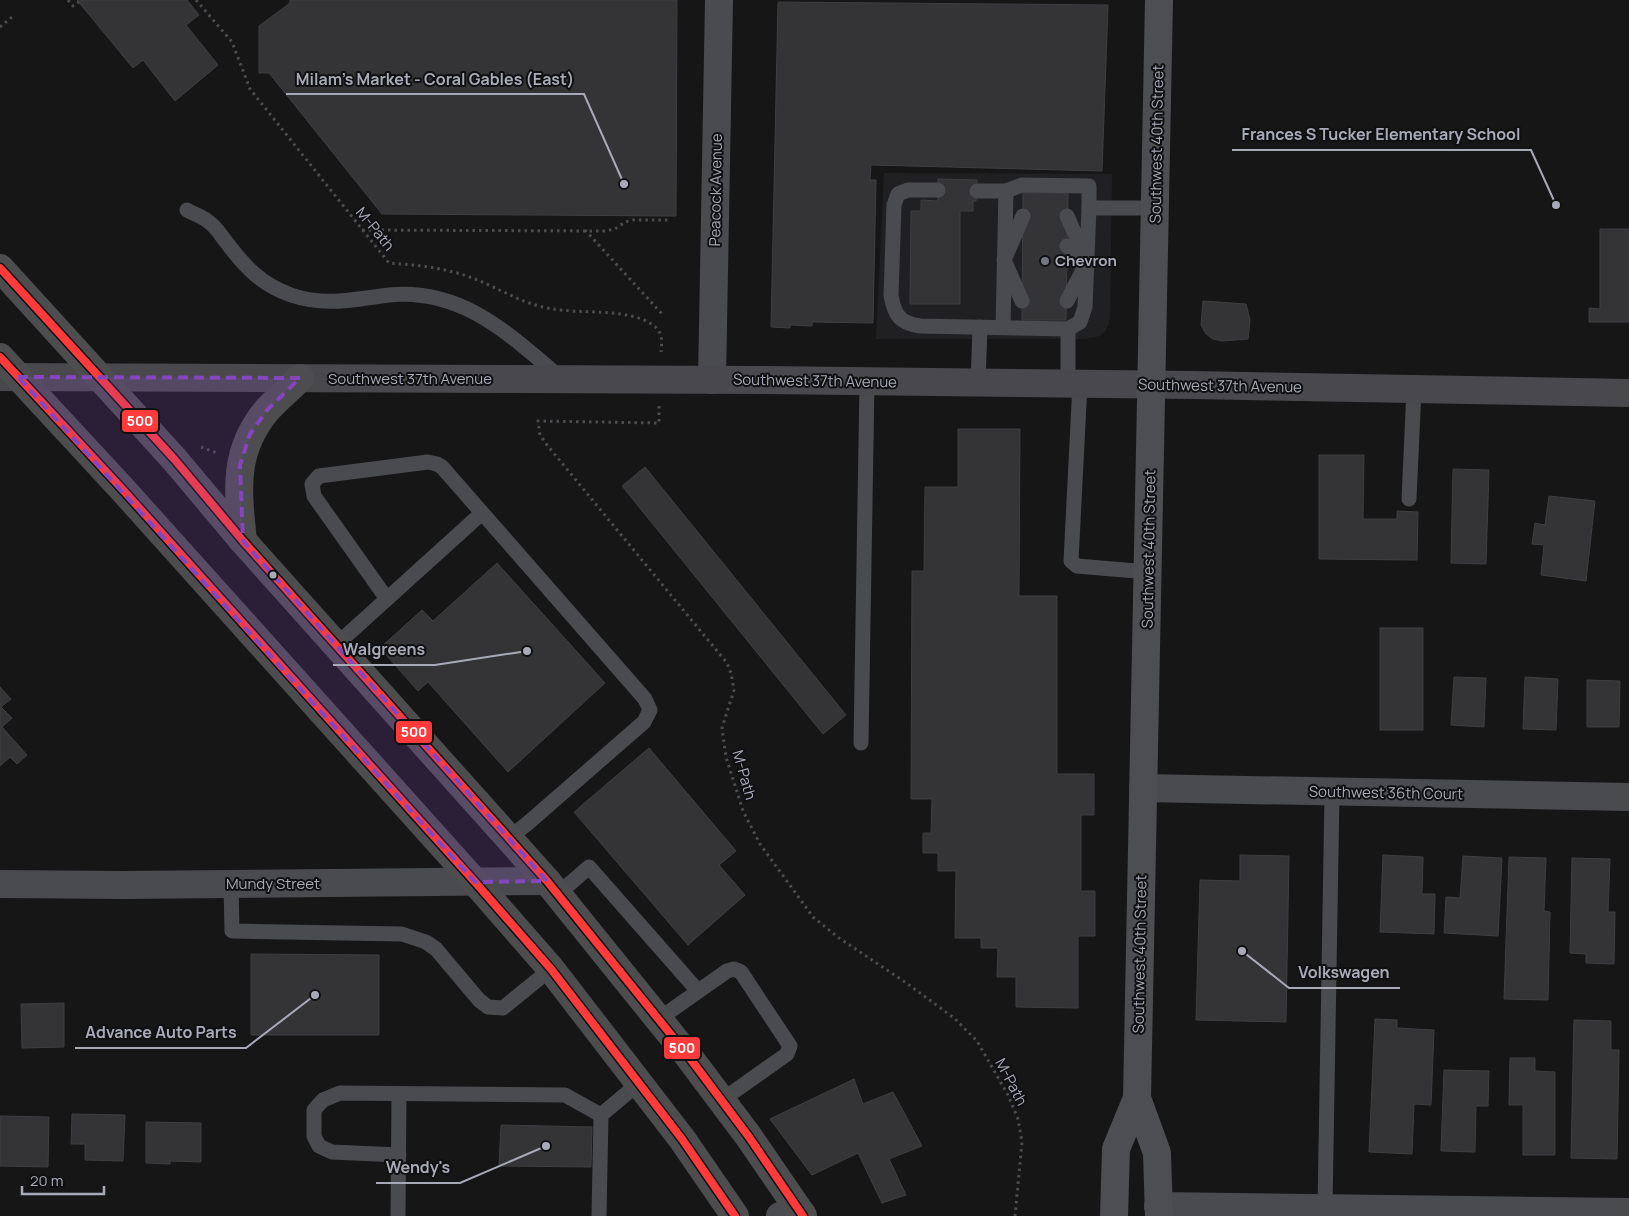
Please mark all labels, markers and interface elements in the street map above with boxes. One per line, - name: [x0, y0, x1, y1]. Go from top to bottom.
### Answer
- callout: Milam's Market - Coral Gables (East): [286, 63, 584, 94]
- street label: Southwest 40th Street: [1145, 64, 1168, 224]
- text: Milam's Market - Coral Gables (East): [296, 68, 574, 90]
- callout: Frances S Tucker Elementary School: [1232, 119, 1531, 150]
- text: Frances S Tucker Elementary School: [1242, 123, 1520, 145]
- street label: Peacock Avenue: [704, 133, 727, 247]
- street label: M-Path: [351, 202, 400, 255]
- place label: Chevron: [1055, 250, 1117, 271]
- marker: Chevron: [1039, 255, 1051, 267]
- street label: Southwest 37th Avenue: [328, 368, 492, 389]
- street label: Southwest 37th Avenue: [733, 369, 897, 392]
- street label: Southwest 37th Avenue: [1138, 374, 1302, 397]
- line badge: 500: [121, 409, 159, 433]
- text: 500: [127, 411, 153, 430]
- street label: Southwest 40th Street: [1137, 469, 1160, 629]
- unlabelled marker: [268, 570, 278, 580]
- callout: Walgreens: [333, 634, 435, 665]
- text: Walgreens: [343, 638, 426, 660]
- line badge: 500: [395, 720, 433, 744]
- text: 500: [401, 722, 427, 741]
- street label: M-Path: [727, 748, 762, 802]
- street label: Southwest 36th Court: [1309, 781, 1463, 804]
- street label: Mundy Street: [226, 873, 320, 894]
- street label: Southwest 40th Street: [1128, 874, 1151, 1034]
- callout: Volkswagen: [1289, 957, 1400, 988]
- text: Volkswagen: [1298, 961, 1390, 983]
- callout: Advance Auto Parts: [75, 1017, 246, 1048]
- text: Advance Auto Parts: [85, 1021, 237, 1043]
- line badge: 500: [663, 1036, 701, 1060]
- text: 500: [669, 1038, 695, 1057]
- street label: M-Path: [990, 1054, 1033, 1109]
- callout: Wendy's: [376, 1152, 460, 1183]
- text: Wendy's: [386, 1156, 450, 1178]
- scale bar: [22, 1164, 105, 1196]
- text: 20 m: [30, 1170, 63, 1191]

